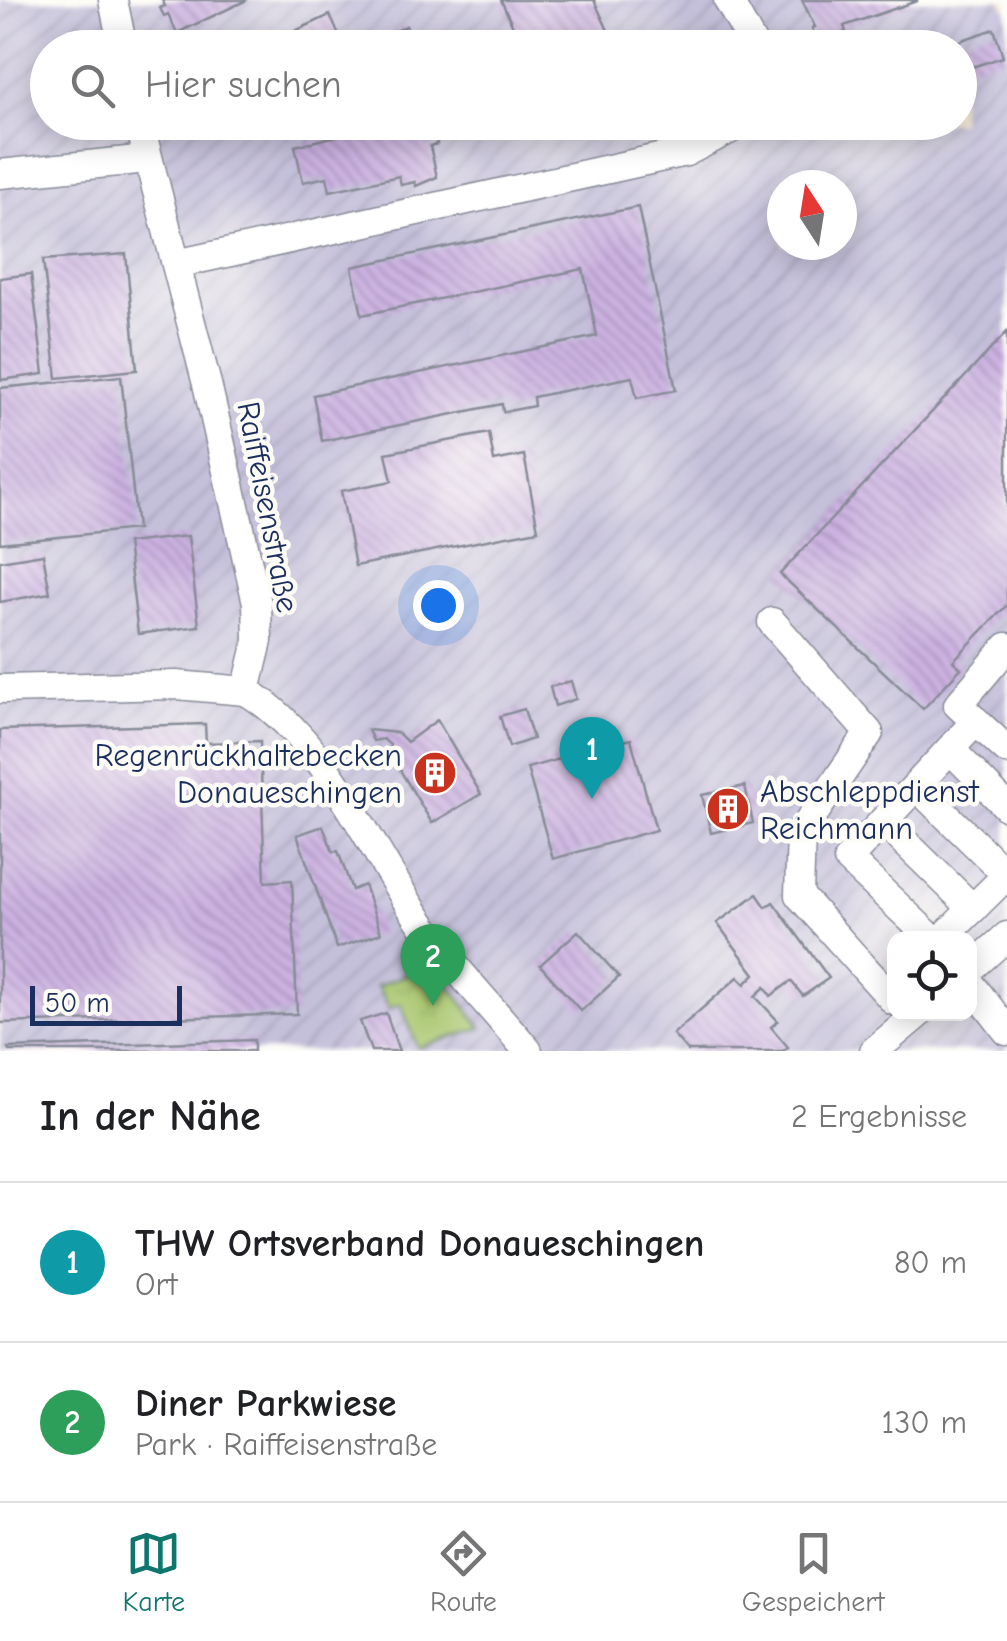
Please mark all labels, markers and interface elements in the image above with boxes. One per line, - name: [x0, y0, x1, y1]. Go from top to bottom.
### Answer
- search box: [30, 30, 977, 140]
- icon: search: [65, 58, 120, 113]
- text: Hier suchen: [145, 63, 342, 107]
- north arrow: [767, 170, 857, 260]
- street label: Raiffeisenstraße: [229, 398, 307, 616]
- your location: [413, 580, 464, 631]
- pin: 1: [560, 716, 624, 799]
- place label: Regenrückhaltebecken Donaueschingen: [95, 737, 402, 811]
- building icon: Regenrückhaltebecken Donaueschingen: [412, 750, 458, 796]
- place label: Abschleppdienst Reichmann: [760, 773, 980, 847]
- building icon: Abschleppdienst Reichmann: [705, 786, 751, 832]
- pin: 2: [400, 924, 466, 1006]
- map controls: [887, 931, 977, 1021]
- button: locate: [887, 931, 977, 1021]
- scale bar: [30, 981, 182, 1026]
- text: 50 m: [45, 987, 110, 1019]
- text: In der Nähe: [40, 1092, 261, 1141]
- text: 2 Ergebnisse: [791, 1098, 967, 1135]
- text: THW Ortsverband Donaueschingen: [135, 1222, 704, 1266]
- text: 1: [66, 1244, 79, 1281]
- text: 80 m: [894, 1244, 967, 1281]
- text: Ort: [135, 1266, 177, 1303]
- text: Diner Parkwiese: [135, 1382, 396, 1426]
- text: 2: [65, 1404, 80, 1441]
- text: 130 m: [881, 1404, 967, 1441]
- text: Park · Raiffeisenstraße: [135, 1426, 437, 1463]
- tab: Karte: [123, 1526, 185, 1618]
- tab: Route: [430, 1526, 497, 1618]
- tab: Gespeichert: [742, 1526, 884, 1618]

